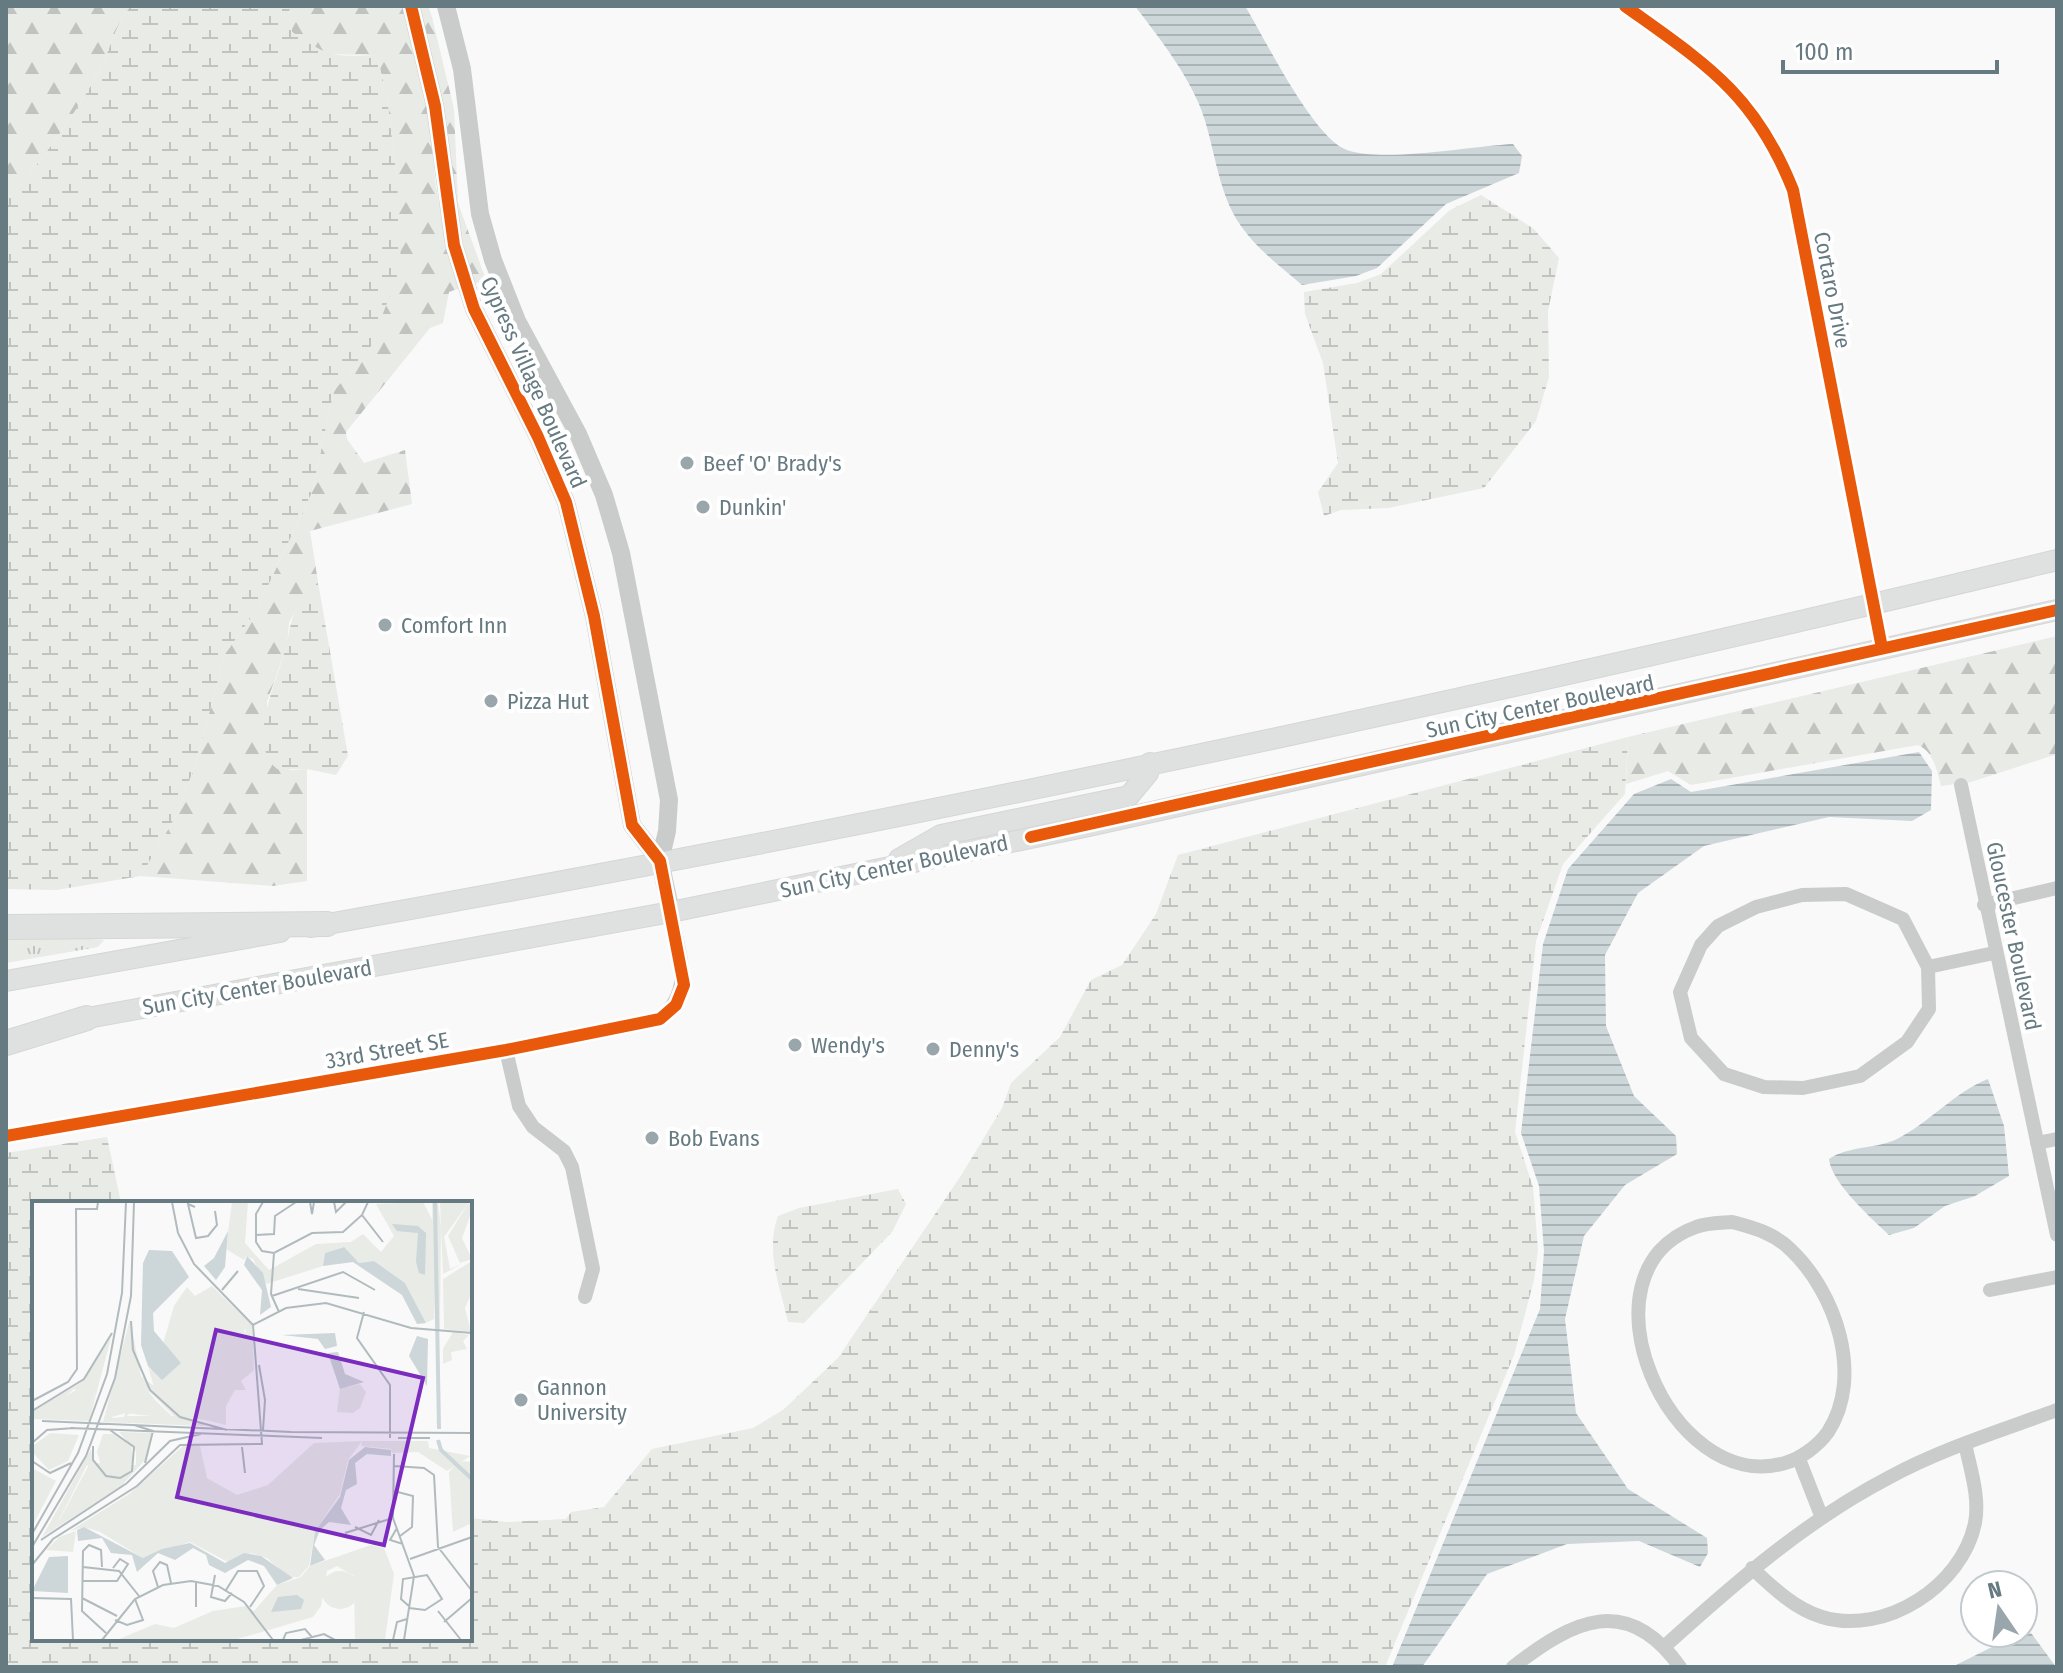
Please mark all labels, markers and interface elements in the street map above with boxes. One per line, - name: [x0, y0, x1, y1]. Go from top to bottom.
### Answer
- scale bar: [1783, 24, 1997, 74]
- text: 100 m: [1795, 38, 1853, 66]
- street label: Cortaro Drive: [1808, 230, 1857, 351]
- street label: Cypress Village Boulevard: [475, 272, 592, 492]
- place label: Beef 'O' Brady's: [703, 450, 842, 477]
- marker: Beef 'O' Brady's: [678, 454, 696, 472]
- place label: Dunkin': [719, 494, 787, 521]
- marker: Dunkin': [694, 498, 712, 516]
- place label: Comfort Inn: [401, 612, 507, 639]
- marker: Comfort Inn: [376, 616, 394, 634]
- street label: Sun City Center Boulevard: [1424, 669, 1657, 744]
- place label: Pizza Hut: [507, 688, 590, 715]
- marker: Pizza Hut: [482, 692, 500, 710]
- street label: Sun City Center Boulevard: [778, 829, 1011, 904]
- street label: Gloucester Boulevard: [1980, 839, 2047, 1033]
- street label: Sun City Center Boulevard: [140, 954, 374, 1021]
- street label: 33rd Street SE: [323, 1026, 451, 1075]
- place label: Wendy's: [811, 1032, 885, 1059]
- marker: Wendy's: [786, 1036, 804, 1054]
- place label: Denny's: [949, 1036, 1019, 1063]
- marker: Denny's: [924, 1040, 942, 1058]
- place label: Bob Evans: [668, 1125, 760, 1152]
- marker: Bob Evans: [643, 1129, 661, 1147]
- inset map: [32, 1201, 472, 1641]
- place label: Gannon University: [537, 1374, 627, 1426]
- marker: Gannon University: [512, 1391, 530, 1409]
- north arrow: [1959, 1569, 2039, 1649]
- text: N: [1985, 1575, 2004, 1605]

